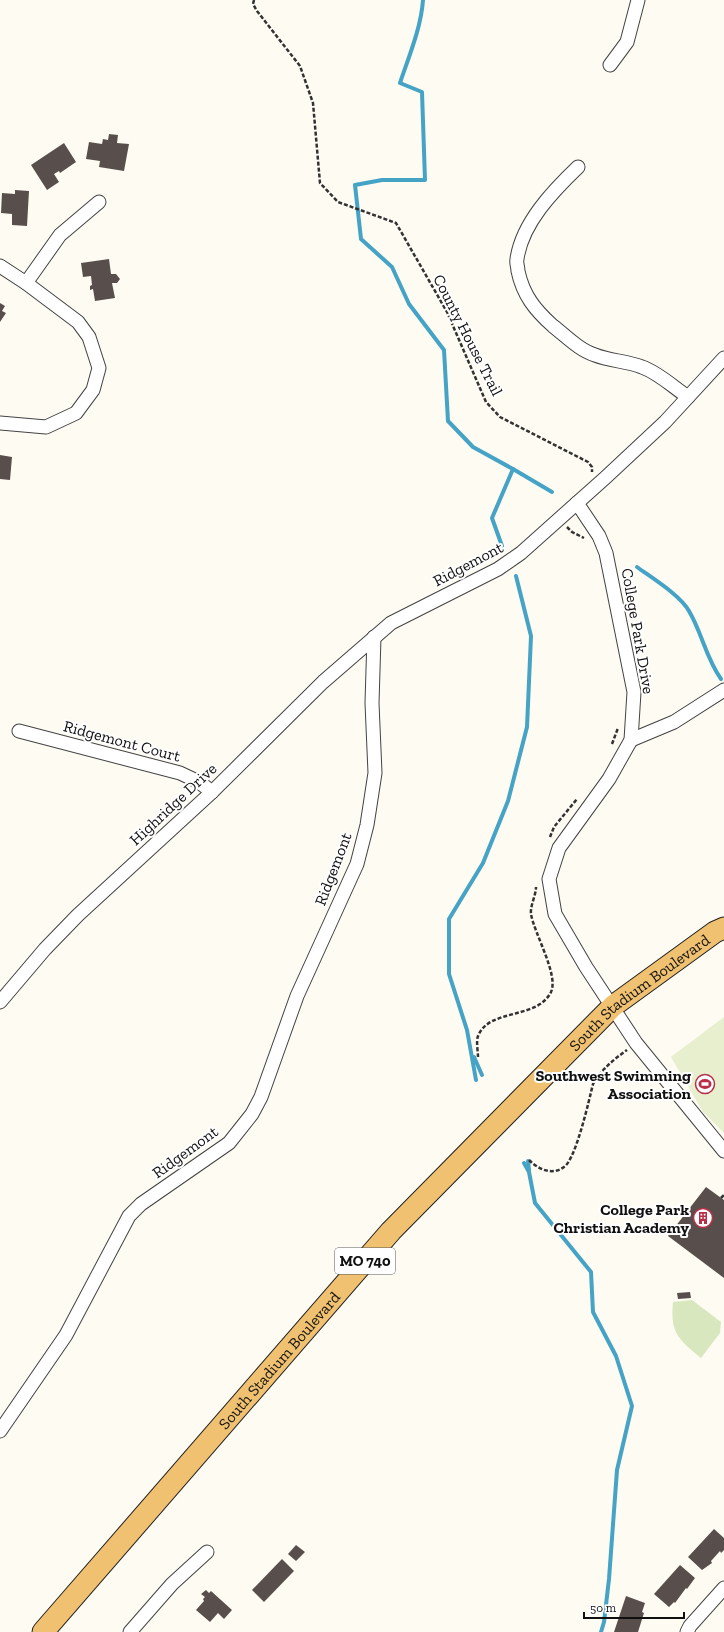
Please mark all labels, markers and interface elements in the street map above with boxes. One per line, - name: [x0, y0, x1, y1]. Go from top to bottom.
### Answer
- street label: County House Trail: [429, 271, 507, 399]
- street label: Ridgemont: [430, 538, 506, 590]
- street label: College Park Drive: [618, 567, 658, 695]
- street label: Ridgemont Court: [61, 716, 183, 766]
- street label: Highridge Drive: [126, 759, 220, 849]
- street label: Ridgemont: [310, 830, 356, 908]
- street label: South Stadium Boulevard: [565, 930, 713, 1055]
- place label: Southwest Swimming Association: [535, 1066, 691, 1103]
- sports icon: Southwest Swimming Association: [694, 1073, 716, 1095]
- street label: Ridgemont: [148, 1122, 222, 1182]
- place label: College Park Christian Academy: [554, 1200, 690, 1237]
- building icon: College Park Christian Academy: [692, 1207, 714, 1229]
- road number: MO 740: [335, 1248, 395, 1274]
- street label: South Stadium Boulevard: [214, 1287, 344, 1433]
- scale bar: [584, 1594, 684, 1620]
- text: 50 m: [590, 1601, 617, 1615]

